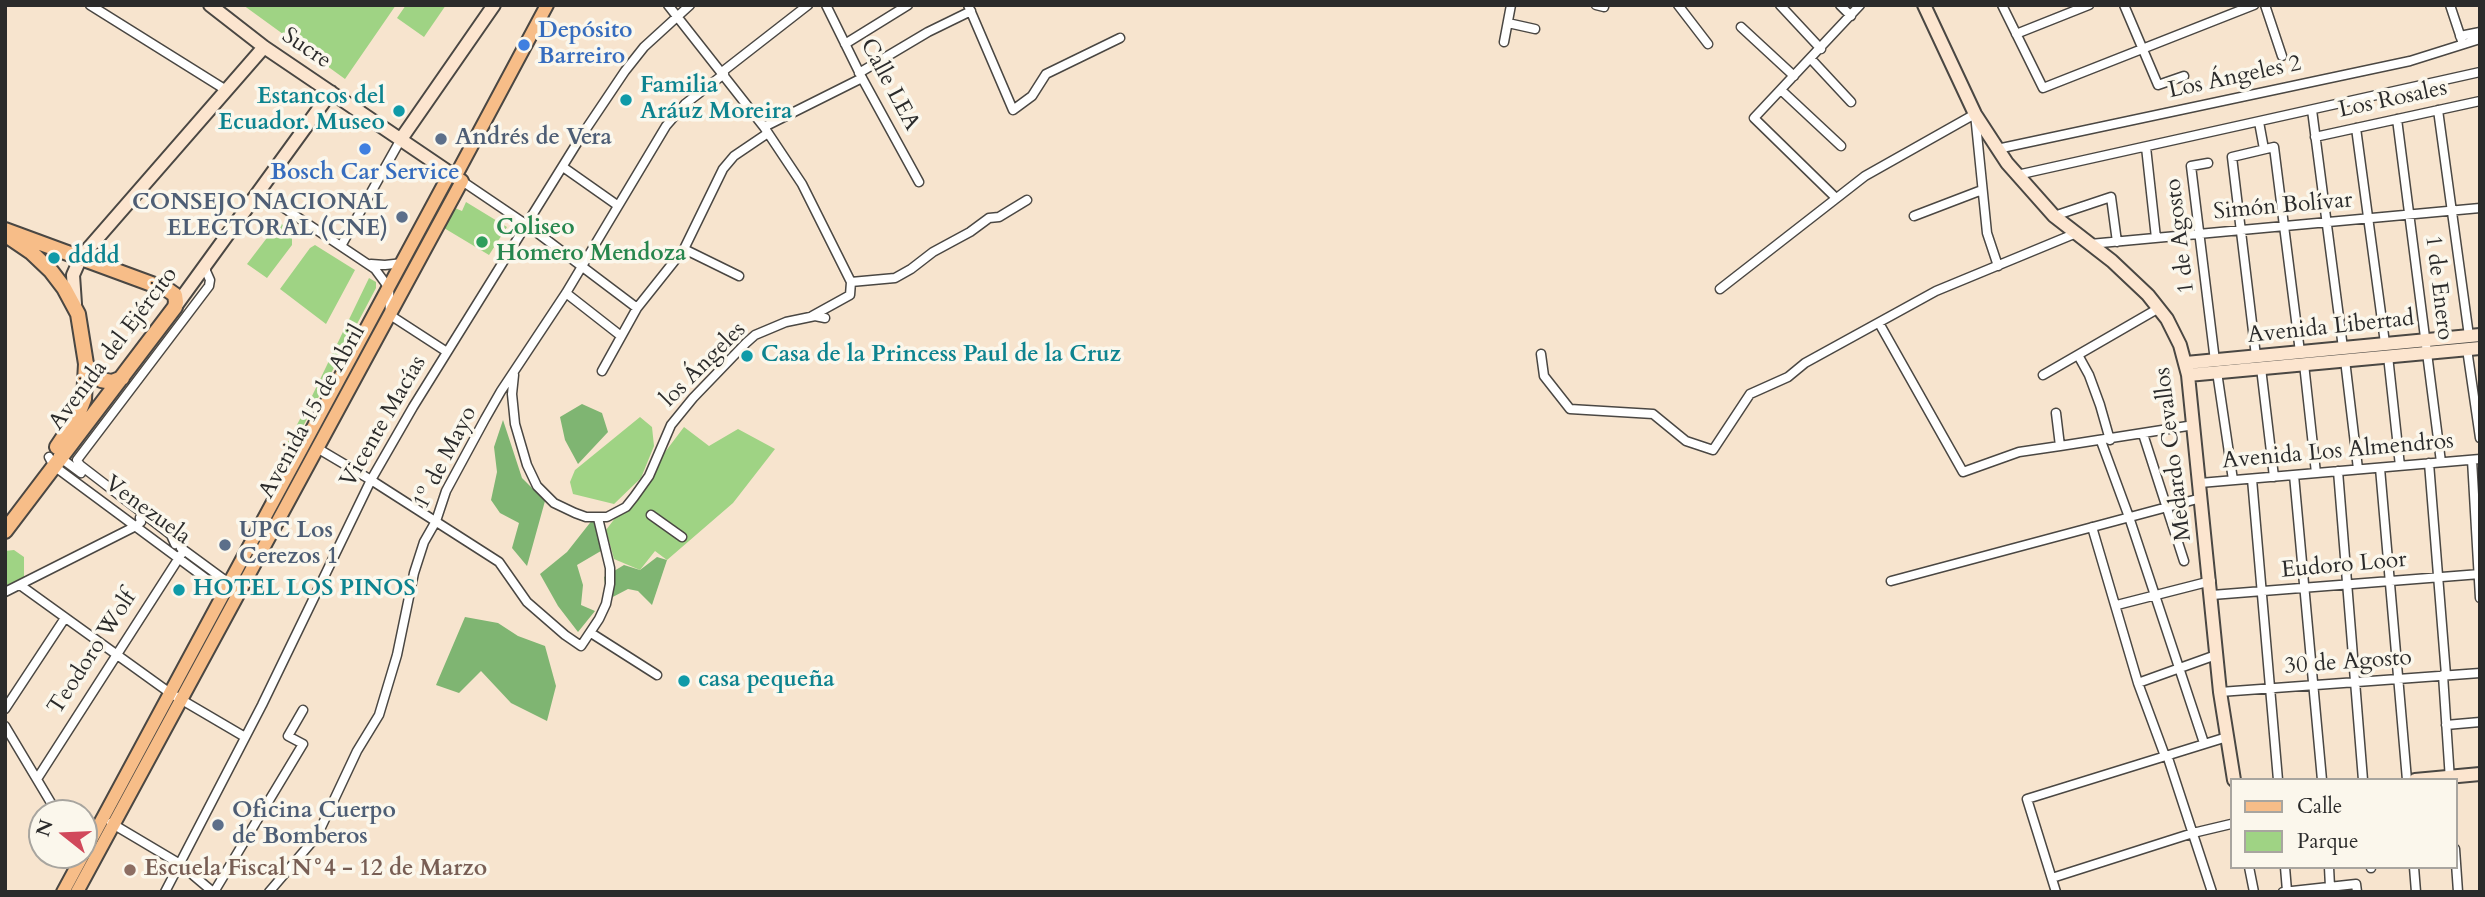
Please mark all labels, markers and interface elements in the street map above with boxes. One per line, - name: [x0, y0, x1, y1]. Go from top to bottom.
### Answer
- place label: Depósito Barreiro: [538, 18, 633, 72]
- street label: Sucre: [276, 23, 336, 75]
- street label: Calle LEA: [853, 34, 925, 136]
- marker: Depósito Barreiro: [516, 37, 532, 53]
- street label: Los Ángeles 2: [2166, 50, 2304, 106]
- place label: Familia Aráuz Moreira: [640, 73, 792, 127]
- street label: Los Rosales: [2336, 75, 2450, 125]
- place label: Estancos del Ecuador. Museo: [218, 84, 385, 138]
- marker: Familia Aráuz Moreira: [618, 92, 634, 108]
- marker: Estancos del Ecuador. Museo: [391, 103, 407, 119]
- place label: Andrés de Vera: [455, 125, 612, 153]
- marker: Andrés de Vera: [433, 131, 449, 147]
- marker: Bosch Car Service: [357, 141, 373, 157]
- place label: Bosch Car Service: [270, 160, 460, 188]
- street label: 1 de Agosto: [2160, 177, 2202, 295]
- street label: Simón Bolívar: [2212, 187, 2354, 227]
- place label: CONSEJO NACIONAL ELECTORAL (CNE): [132, 190, 388, 244]
- marker: CONSEJO NACIONAL ELECTORAL (CNE): [394, 209, 410, 225]
- place label: Coliseo Homero Mendoza: [496, 215, 686, 269]
- marker: Coliseo Homero Mendoza: [474, 234, 490, 250]
- street label: 1 de Enero: [2418, 234, 2458, 342]
- place label: dddd: [68, 244, 120, 272]
- marker: dddd: [46, 250, 62, 266]
- street label: Avenida del Ejército: [44, 262, 184, 436]
- street label: Avenida Libertad: [2246, 306, 2416, 350]
- street label: los Ángeles: [656, 317, 752, 413]
- street label: Avenida 15 de Abril: [254, 320, 372, 504]
- place label: Casa de la Princess Paul de la Cruz: [761, 342, 1121, 370]
- marker: Casa de la Princess Paul de la Cruz: [739, 348, 755, 364]
- street label: Vicente Macías: [335, 351, 433, 493]
- street label: Medardo Cevallos: [2150, 365, 2198, 543]
- street label: 1º de Mayo: [408, 402, 484, 514]
- street label: Avenida Los Almendros: [2221, 428, 2455, 476]
- street label: Venezuela: [98, 470, 196, 552]
- place label: UPC Los Cerezos 1: [239, 518, 338, 572]
- marker: UPC Los Cerezos 1: [217, 537, 233, 553]
- street label: Eudoro Loor: [2280, 547, 2408, 585]
- place label: HOTEL LOS PINOS: [193, 576, 416, 604]
- marker: HOTEL LOS PINOS: [171, 582, 187, 598]
- street label: Teodoro Wolf: [43, 586, 143, 720]
- street label: 30 de Agosto: [2283, 645, 2413, 681]
- place label: casa pequeña: [698, 667, 835, 695]
- marker: casa pequeña: [676, 673, 692, 689]
- legend: [2230, 778, 2457, 869]
- text: Calle: [2297, 792, 2342, 821]
- place label: Oficina Cuerpo de Bomberos: [232, 798, 396, 852]
- north arrow: [28, 799, 98, 869]
- text: N: [30, 816, 60, 840]
- marker: Oficina Cuerpo de Bomberos: [210, 817, 226, 833]
- text: Parque: [2297, 827, 2358, 856]
- place label: Escuela Fiscal N°4 - 12 de Marzo: [144, 856, 487, 884]
- marker: Escuela Fiscal N°4 - 12 de Marzo: [122, 862, 138, 878]

